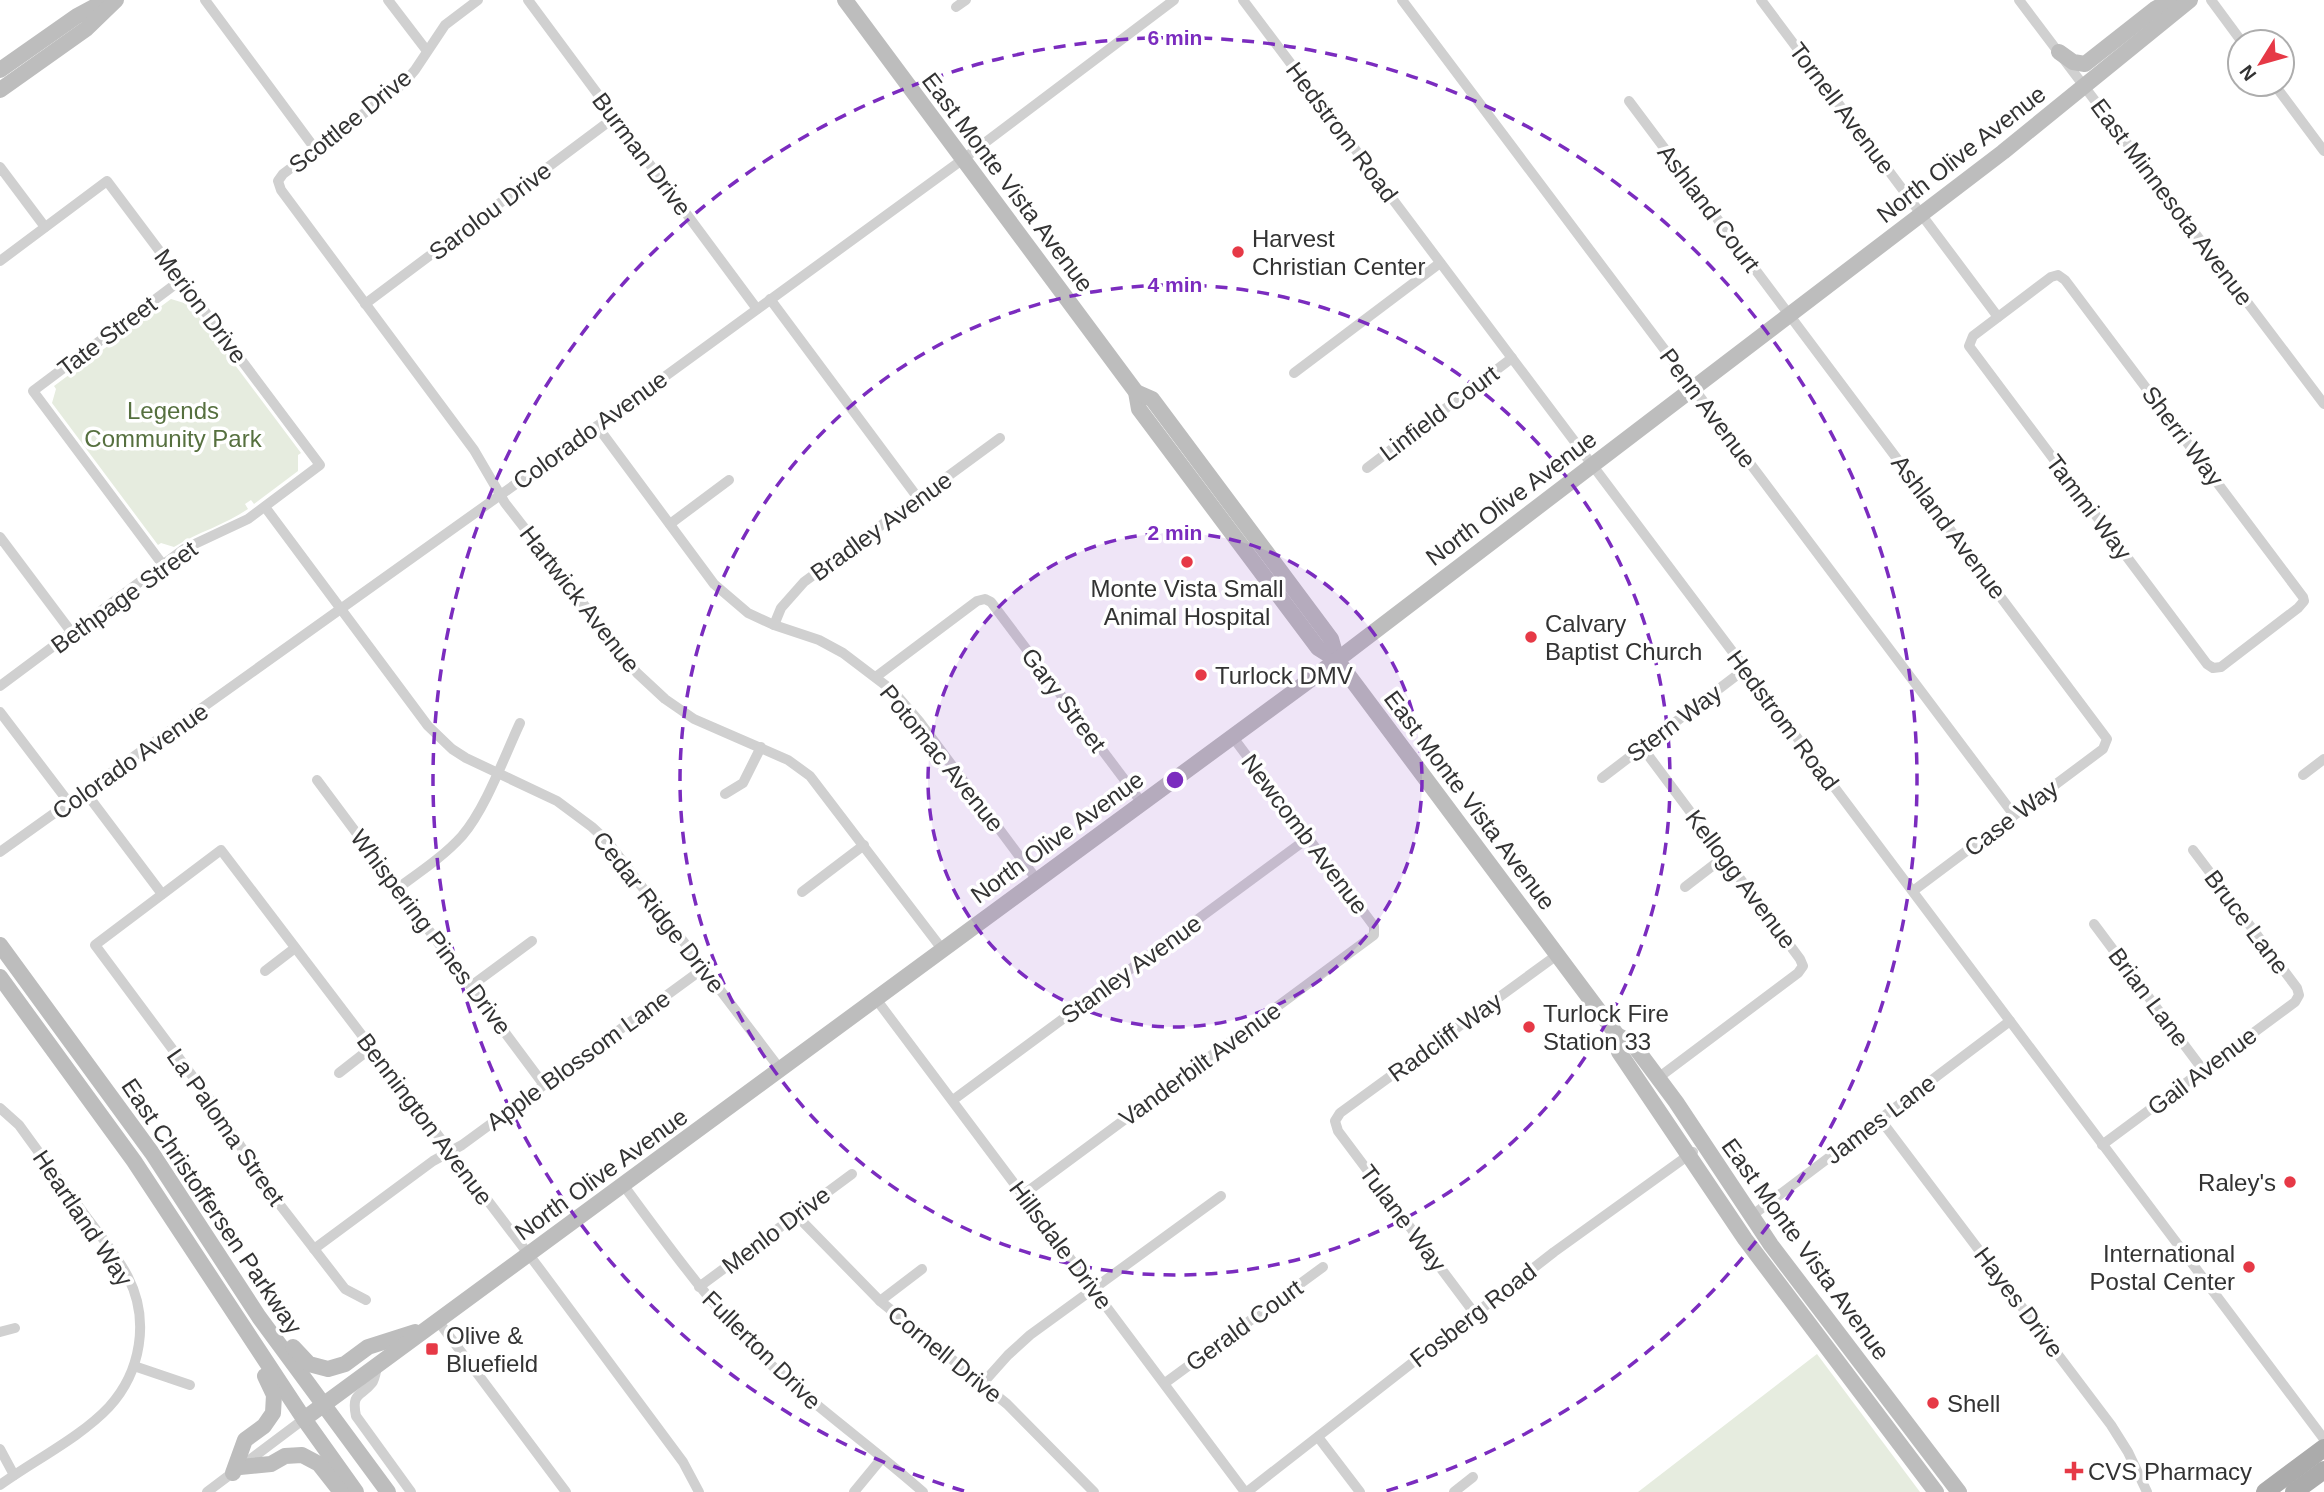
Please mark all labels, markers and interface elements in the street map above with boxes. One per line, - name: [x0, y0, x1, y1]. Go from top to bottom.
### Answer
- text: 6 min: [1148, 26, 1202, 49]
- north arrow: [2226, 28, 2296, 98]
- street label: Tornell Avenue: [1784, 37, 1900, 179]
- street label: Hedstrom Road: [1281, 57, 1403, 207]
- text: N: [2235, 61, 2260, 85]
- street label: Scottlee Drive: [283, 64, 417, 178]
- street label: East Monte Vista Avenue: [917, 67, 1099, 297]
- street label: North Olive Avenue: [1871, 80, 2051, 228]
- street label: Burman Drive: [587, 87, 697, 221]
- street label: East Minnesota Avenue: [2085, 93, 2259, 311]
- street label: Ashland Court: [1652, 139, 1766, 277]
- street label: Sarolou Drive: [424, 156, 556, 266]
- place label: Harvest Christian Center: [1252, 225, 1425, 280]
- street label: Merion Drive: [149, 244, 253, 368]
- marker: Harvest Christian Center: [1230, 244, 1246, 260]
- text: 4 min: [1148, 273, 1202, 296]
- street label: Tate Street: [53, 290, 162, 382]
- street label: Penn Avenue: [1654, 343, 1762, 473]
- street label: Linfield Court: [1374, 359, 1504, 466]
- street label: Colorado Avenue: [508, 365, 672, 495]
- street label: Sherri Way: [2137, 381, 2229, 491]
- park label: Legends Community Park: [84, 397, 263, 452]
- street label: North Olive Avenue: [1420, 425, 1602, 571]
- street label: Tammi Way: [2041, 449, 2137, 565]
- street label: Ashland Avenue: [1886, 450, 2012, 604]
- street label: Bradley Avenue: [805, 466, 957, 586]
- street label: Hartwick Avenue: [514, 520, 646, 678]
- text: 2 min: [1148, 521, 1202, 544]
- street label: Bethpage Street: [46, 535, 202, 659]
- marker: Monte Vista Small Animal Hospital: [1179, 554, 1195, 570]
- place label: Monte Vista Small Animal Hospital: [1091, 575, 1283, 630]
- place label: Calvary Baptist Church: [1545, 610, 1702, 665]
- marker: Calvary Baptist Church: [1523, 629, 1539, 645]
- street label: Gary Street: [1016, 643, 1112, 757]
- street label: Hedstrom Road: [1722, 645, 1844, 795]
- place label: Turlock DMV: [1215, 662, 1353, 689]
- marker: Turlock DMV: [1193, 667, 1209, 683]
- street label: Potomac Avenue: [875, 679, 1009, 837]
- street label: Stern Way: [1621, 679, 1727, 767]
- street label: East Monte Vista Avenue: [1379, 685, 1561, 915]
- street label: Colorado Avenue: [47, 697, 213, 825]
- street label: Newcomb Avenue: [1236, 749, 1374, 919]
- street label: North Olive Avenue: [966, 765, 1148, 909]
- centre of rings: [1163, 768, 1187, 792]
- street label: Case Way: [1959, 774, 2063, 862]
- street label: Kellogg Avenue: [1680, 804, 1802, 954]
- street label: Whispering Pines Drive: [345, 824, 517, 1040]
- street label: Cedar Ridge Drive: [588, 826, 730, 998]
- street label: Bruce Lane: [2199, 865, 2295, 979]
- street label: Stanley Avenue: [1056, 909, 1206, 1029]
- street label: Brian Lane: [2103, 943, 2195, 1051]
- street label: Apple Blossom Lane: [481, 984, 675, 1136]
- street label: Radcliff Way: [1383, 987, 1507, 1087]
- street label: Vanderbilt Avenue: [1114, 996, 1286, 1132]
- place label: Turlock Fire Station 33: [1543, 1000, 1669, 1055]
- marker: Turlock Fire Station 33: [1521, 1019, 1537, 1035]
- street label: Gail Avenue: [2142, 1021, 2262, 1121]
- street label: Bennington Avenue: [352, 1028, 498, 1210]
- street label: La Paloma Street: [162, 1043, 290, 1211]
- street label: James Lane: [1820, 1069, 1940, 1169]
- street label: East Christoffersen Parkway: [116, 1073, 308, 1339]
- street label: North Olive Avenue: [510, 1102, 692, 1246]
- street label: East Monte Vista Avenue: [1717, 1133, 1895, 1365]
- street label: Heartland Way: [28, 1145, 138, 1291]
- street label: Tulane Way: [1354, 1159, 1452, 1277]
- place label: Raley's: [2198, 1169, 2276, 1196]
- marker: Raley's: [2282, 1174, 2298, 1190]
- street label: Hillsdale Drive: [1004, 1176, 1118, 1314]
- street label: Menlo Drive: [717, 1181, 835, 1279]
- place label: International Postal Center: [2090, 1240, 2235, 1295]
- street label: Hayes Drive: [1969, 1242, 2069, 1362]
- street label: Fosberg Road: [1405, 1258, 1541, 1372]
- marker: International Postal Center: [2241, 1259, 2257, 1275]
- street label: Gerald Court: [1180, 1274, 1308, 1376]
- street label: Fullerton Drive: [697, 1285, 827, 1415]
- street label: Cornell Drive: [883, 1300, 1007, 1408]
- place label: Olive & Bluefield: [446, 1322, 538, 1377]
- marker: Olive & Bluefield: [424, 1341, 440, 1357]
- place label: Shell: [1947, 1390, 2000, 1417]
- marker: Shell: [1925, 1395, 1941, 1411]
- place label: CVS Pharmacy: [2088, 1458, 2252, 1485]
- marker: CVS Pharmacy: [2066, 1463, 2082, 1479]

